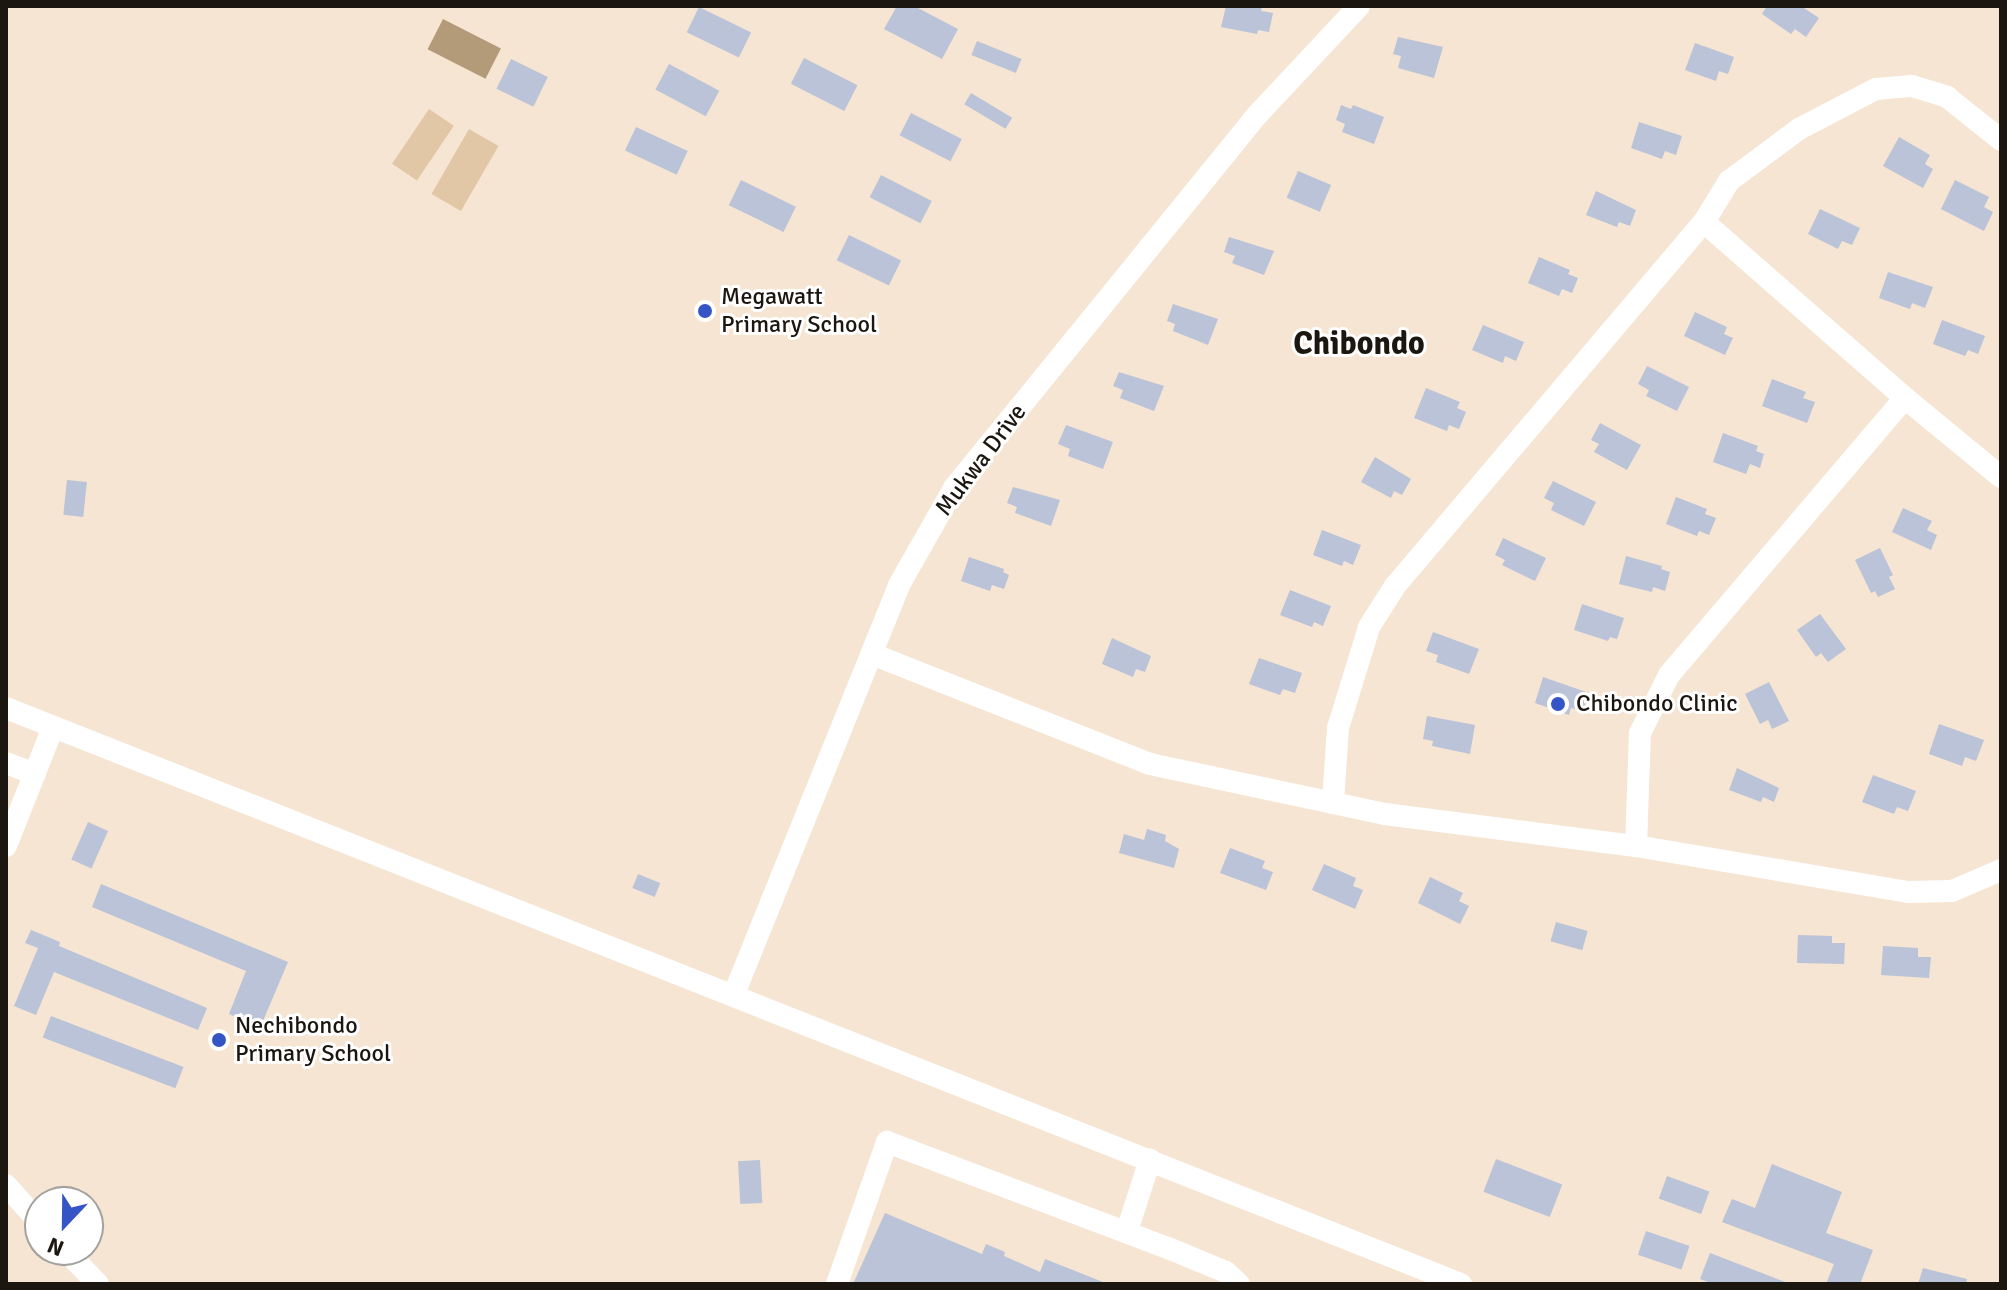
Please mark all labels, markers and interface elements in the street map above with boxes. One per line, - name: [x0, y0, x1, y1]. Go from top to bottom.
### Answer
- place label: Megawatt Primary School: [721, 283, 877, 339]
- marker: Megawatt Primary School: [696, 302, 714, 320]
- district label: Chibondo: [1293, 325, 1425, 363]
- street label: Mukwa Drive: [930, 398, 1032, 522]
- place label: Chibondo Clinic: [1576, 690, 1738, 718]
- marker: Chibondo Clinic: [1547, 693, 1569, 715]
- place label: Nechibondo Primary School: [235, 1012, 391, 1068]
- marker: Nechibondo Primary School: [210, 1031, 228, 1049]
- north arrow: [24, 1186, 104, 1266]
- text: N: [43, 1231, 68, 1262]

